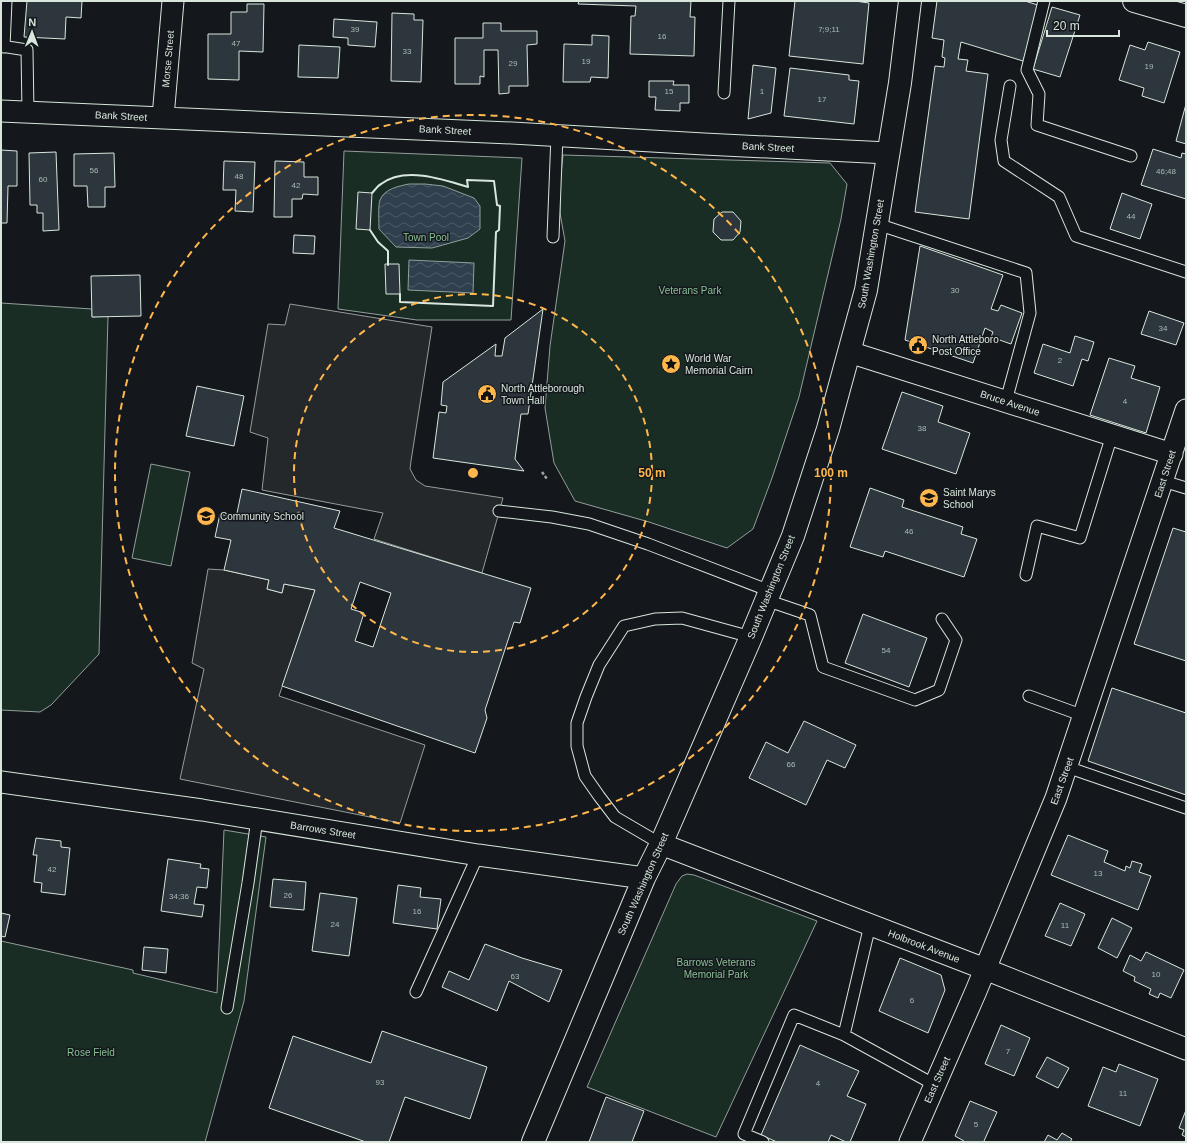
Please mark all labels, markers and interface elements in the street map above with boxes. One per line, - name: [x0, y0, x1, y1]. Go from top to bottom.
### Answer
- north arrow: [12, 12, 52, 52]
- scale bar: [1047, 12, 1119, 38]
- text: N: [28, 16, 36, 28]
- text: 20 m: [1053, 19, 1080, 33]
- house number: 39: [351, 25, 360, 34]
- house number: 7;9;11: [818, 25, 840, 34]
- street label: Morse Street: [160, 30, 176, 88]
- house number: 16: [658, 32, 667, 41]
- house number: 47: [232, 39, 241, 48]
- house number: 33: [403, 47, 412, 56]
- house number: 19: [582, 57, 591, 66]
- house number: 29: [509, 59, 518, 68]
- house number: 19: [1145, 62, 1154, 71]
- house number: 15: [665, 87, 674, 96]
- house number: 1: [760, 87, 765, 96]
- house number: 17: [818, 95, 827, 104]
- street label: Bank Street: [95, 109, 148, 123]
- street label: Bank Street: [419, 123, 472, 137]
- street label: Bank Street: [742, 140, 795, 154]
- house number: 56: [90, 166, 99, 175]
- house number: 46;48: [1156, 167, 1177, 176]
- house number: 48: [235, 172, 244, 181]
- house number: 60: [39, 175, 48, 184]
- house number: 42: [292, 181, 301, 190]
- street label: South Washington Street: [856, 198, 886, 310]
- house number: 44: [1127, 212, 1136, 221]
- park label: Town Pool: [403, 232, 449, 243]
- park label: Veterans Park: [659, 285, 722, 296]
- house number: 30: [951, 286, 960, 295]
- house number: 34: [1159, 324, 1168, 333]
- public building icon: North Attleboro Post Office: [907, 334, 929, 356]
- place label: North Attleboro Post Office: [932, 334, 999, 357]
- place icon: World War Memorial Cairn: [660, 353, 682, 375]
- place label: World War Memorial Cairn: [685, 353, 753, 376]
- house number: 2: [1058, 356, 1063, 365]
- public building icon: North Attleborough Town Hall: [476, 383, 498, 405]
- place label: North Attleborough Town Hall: [501, 383, 584, 406]
- street label: Bruce Avenue: [979, 388, 1042, 418]
- house number: 4: [1123, 397, 1128, 406]
- house number: 38: [918, 424, 927, 433]
- street label: East Street: [1152, 449, 1178, 499]
- centre of rings: [466, 466, 480, 480]
- text: 50 m: [638, 466, 666, 480]
- text: 100 m: [814, 466, 848, 480]
- school or university icon: Saint Marys School: [918, 487, 940, 509]
- place label: Saint Marys School: [943, 487, 996, 510]
- school or university icon: Community School: [195, 505, 217, 527]
- place label: Community School: [220, 511, 304, 522]
- house number: 46: [905, 527, 914, 536]
- street label: South Washington Street: [745, 533, 797, 640]
- house number: 54: [882, 646, 891, 655]
- street label: East Street: [1048, 756, 1076, 806]
- house number: 66: [787, 760, 796, 769]
- street label: Barrows Street: [289, 819, 357, 841]
- street label: South Washington Street: [615, 831, 671, 937]
- house number: 42: [48, 865, 57, 874]
- house number: 13: [1094, 869, 1103, 878]
- house number: 26: [284, 891, 293, 900]
- house number: 34;36: [169, 892, 190, 901]
- house number: 16: [413, 907, 422, 916]
- house number: 24: [331, 920, 340, 929]
- house number: 11: [1061, 921, 1070, 930]
- street label: Holbrook Avenue: [887, 927, 962, 965]
- park label: Barrows Veterans Memorial Park: [677, 957, 755, 980]
- house number: 10: [1152, 970, 1161, 979]
- house number: 63: [511, 972, 520, 981]
- house number: 6: [910, 996, 915, 1005]
- park label: Rose Field: [67, 1047, 115, 1058]
- house number: 7: [1006, 1047, 1011, 1056]
- street label: East Street: [922, 1055, 952, 1105]
- house number: 93: [376, 1078, 385, 1087]
- house number: 4: [816, 1079, 821, 1088]
- house number: 11: [1119, 1089, 1128, 1098]
- house number: 5: [974, 1120, 979, 1129]

